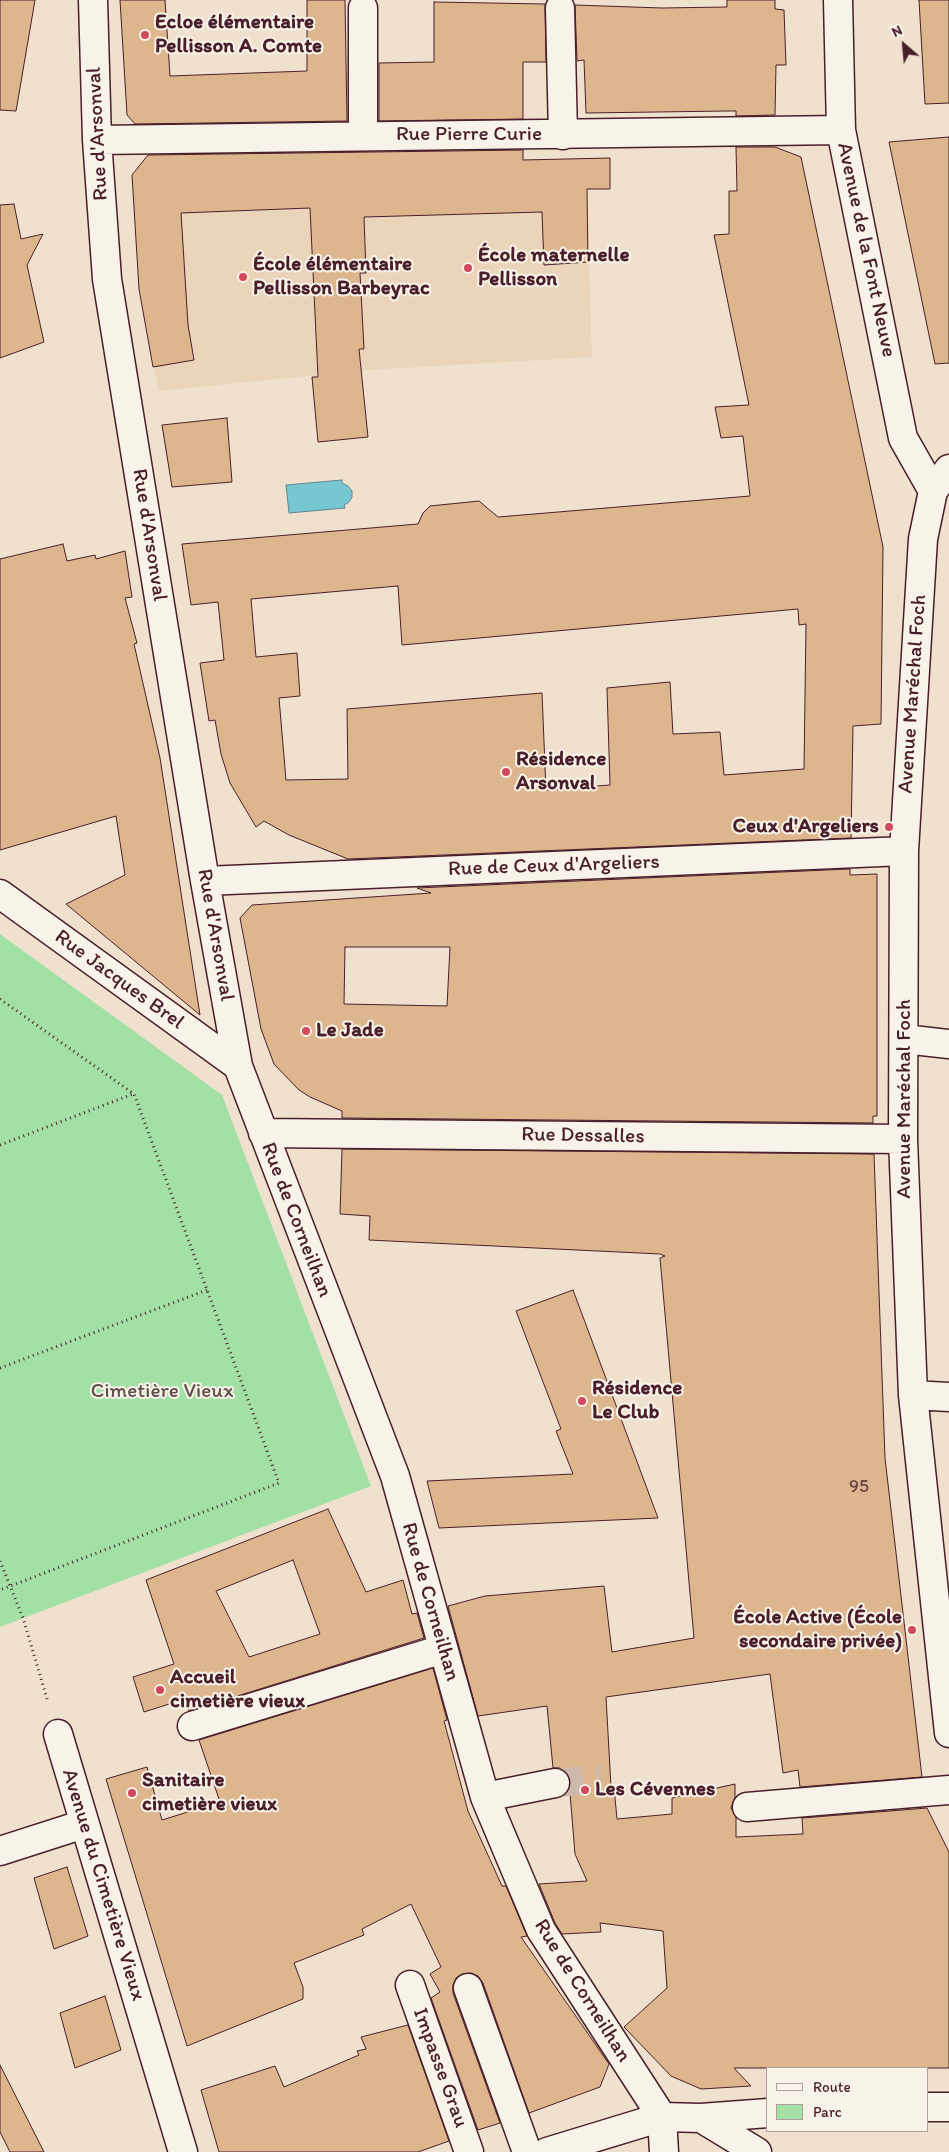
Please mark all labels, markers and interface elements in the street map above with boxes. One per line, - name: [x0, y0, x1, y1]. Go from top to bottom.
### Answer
- place label: Ecloe élémentaire Pellisson A. Comte: [155, 10, 322, 60]
- north arrow: [879, 20, 929, 70]
- text: N: [889, 21, 905, 41]
- marker: Ecloe élémentaire Pellisson A. Comte: [139, 29, 151, 41]
- street label: Rue d'Arsonval: [82, 66, 114, 202]
- street label: Rue Pierre Curie: [396, 122, 542, 148]
- street label: Avenue de la Font Neuve: [831, 140, 901, 360]
- place label: École maternelle Pellisson: [478, 243, 629, 293]
- place label: École élémentaire Pellisson Barbeyrac: [253, 252, 429, 302]
- marker: École maternelle Pellisson: [462, 262, 474, 274]
- marker: École élémentaire Pellisson Barbeyrac: [237, 271, 249, 283]
- street label: Rue d'Arsonval: [126, 467, 172, 603]
- street label: Avenue Maréchal Foch: [893, 594, 933, 794]
- place label: Résidence Arsonval: [516, 747, 606, 797]
- marker: Résidence Arsonval: [500, 766, 512, 778]
- place label: Ceux d'Argeliers: [732, 814, 879, 840]
- marker: Ceux d'Argeliers: [883, 821, 895, 833]
- street label: Rue de Ceux d'Argeliers: [448, 850, 660, 882]
- street label: Rue d'Arsonval: [191, 867, 239, 1003]
- street label: Rue Jacques Brel: [49, 925, 189, 1035]
- street label: Avenue Maréchal Foch: [892, 999, 918, 1199]
- place label: Le Jade: [316, 1018, 384, 1044]
- marker: Le Jade: [300, 1025, 312, 1037]
- street label: Rue Dessalles: [521, 1122, 645, 1150]
- street label: Rue de Corneilhan: [255, 1139, 337, 1301]
- place label: Résidence Le Club: [592, 1376, 682, 1426]
- park label: Cimetière Vieux: [91, 1379, 233, 1405]
- marker: Résidence Le Club: [576, 1395, 588, 1407]
- house number: 95: [849, 1476, 869, 1498]
- street label: Rue de Corneilhan: [395, 1520, 465, 1684]
- place label: École Active (École secondaire privée): [733, 1605, 902, 1655]
- marker: École Active (École secondaire privée): [906, 1624, 918, 1636]
- place label: Accueil cimetière vieux: [170, 1665, 305, 1715]
- marker: Accueil cimetière vieux: [154, 1684, 166, 1696]
- street label: Avenue du Cimetière Vieux: [56, 1766, 150, 2004]
- place label: Sanitaire cimetière vieux: [142, 1768, 277, 1818]
- place label: Les Cévennes: [595, 1777, 715, 1803]
- marker: Les Cévennes: [579, 1784, 591, 1796]
- marker: Sanitaire cimetière vieux: [126, 1787, 138, 1799]
- street label: Rue de Corneilhan: [528, 1915, 636, 2067]
- street label: Impasse Grau: [407, 2005, 473, 2131]
- legend: [766, 2067, 929, 2132]
- text: Route: [813, 2078, 851, 2096]
- text: Parc: [813, 2103, 842, 2121]

